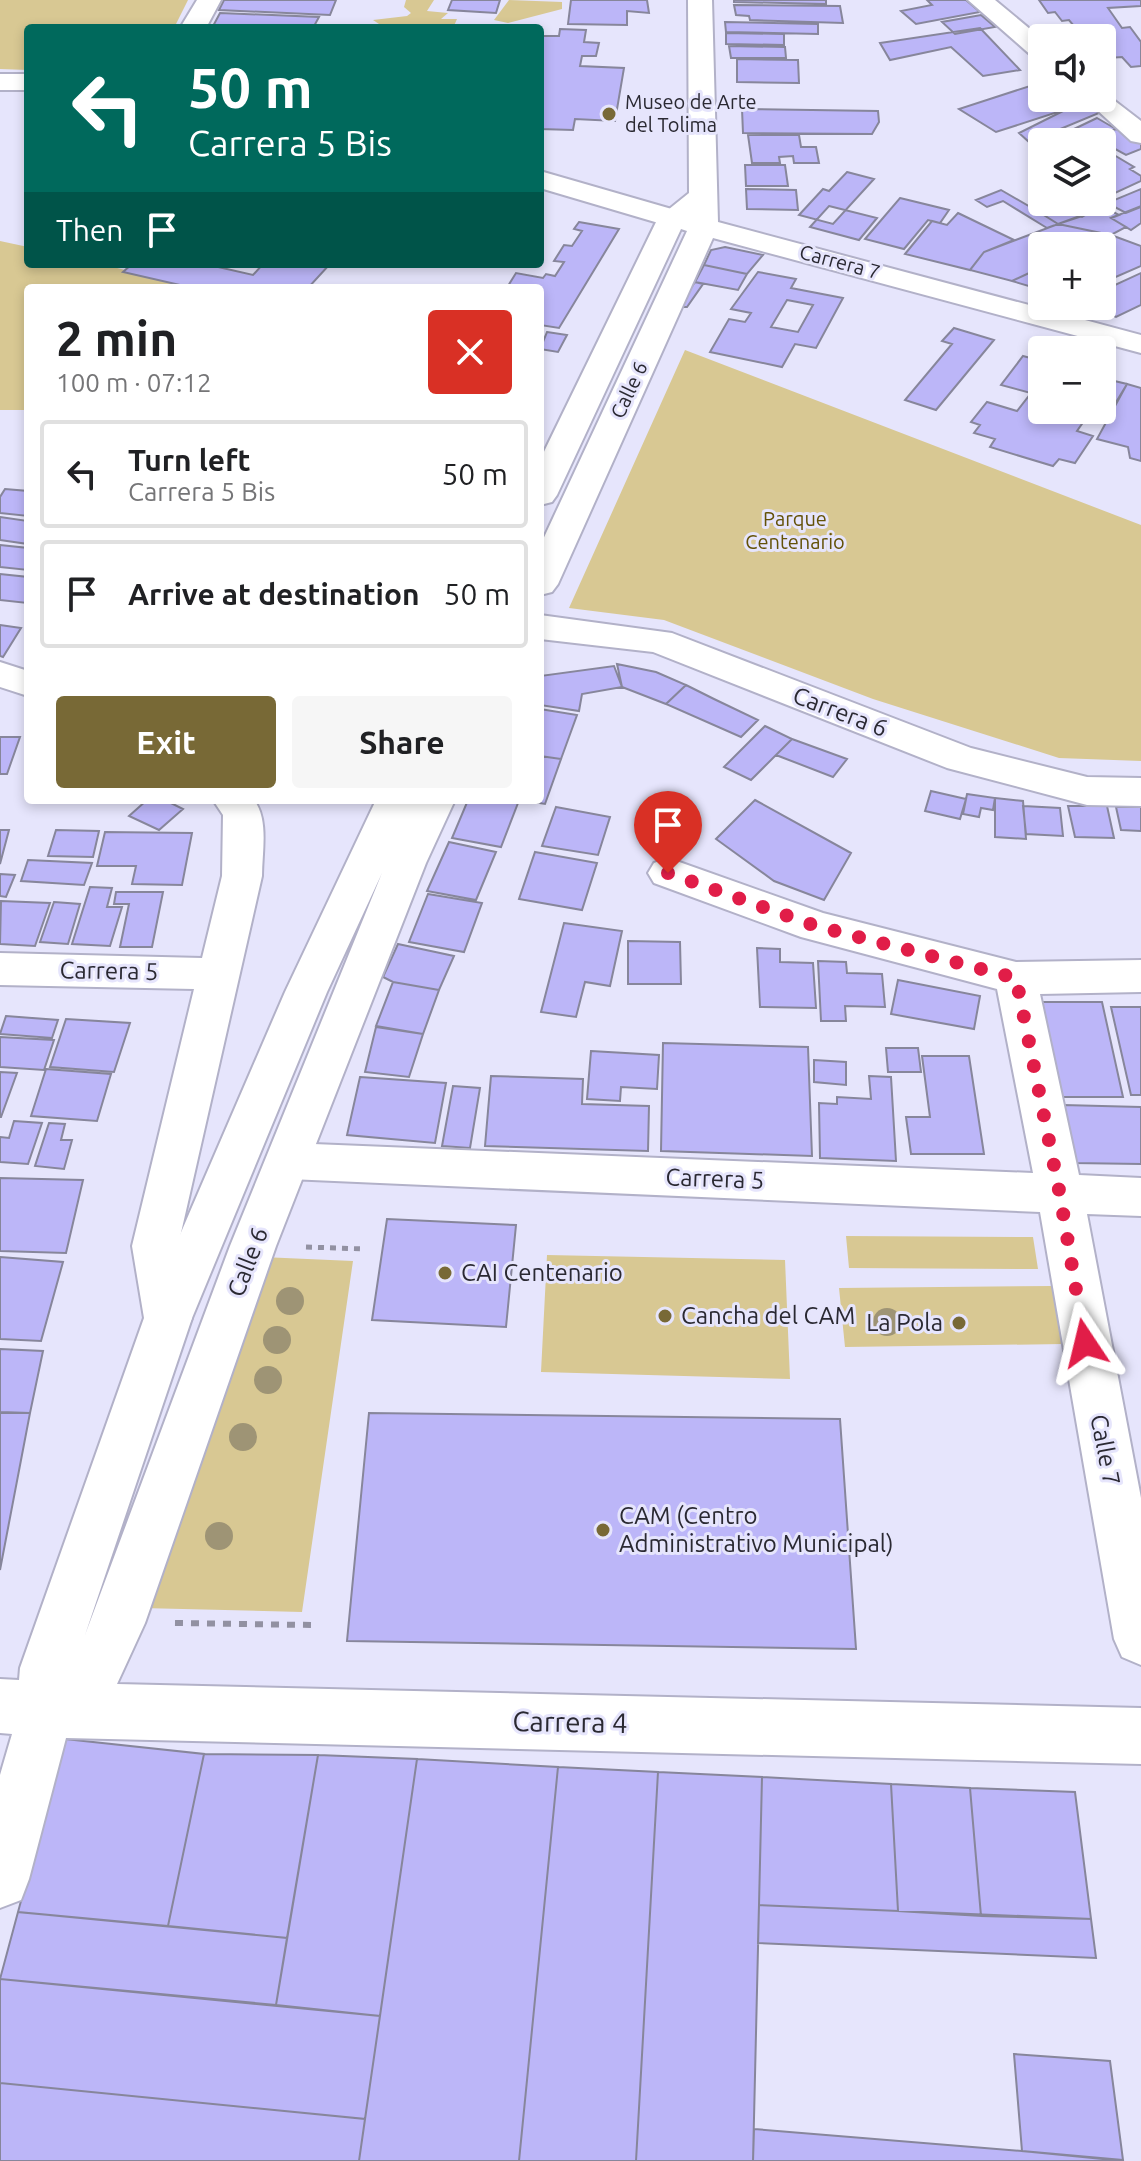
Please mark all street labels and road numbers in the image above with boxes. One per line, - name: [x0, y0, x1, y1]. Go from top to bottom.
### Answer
- street label: Carrera 7: [797, 240, 883, 283]
- street label: Calle 6: [605, 358, 652, 422]
- street label: Carrera 6: [789, 681, 891, 742]
- street label: Carrera 5: [59, 956, 159, 985]
- street label: Carrera 5: [665, 1163, 765, 1194]
- street label: Calle 6: [222, 1223, 273, 1300]
- street label: Calle 7: [1085, 1412, 1126, 1488]
- street label: Carrera 4: [512, 1705, 628, 1738]

